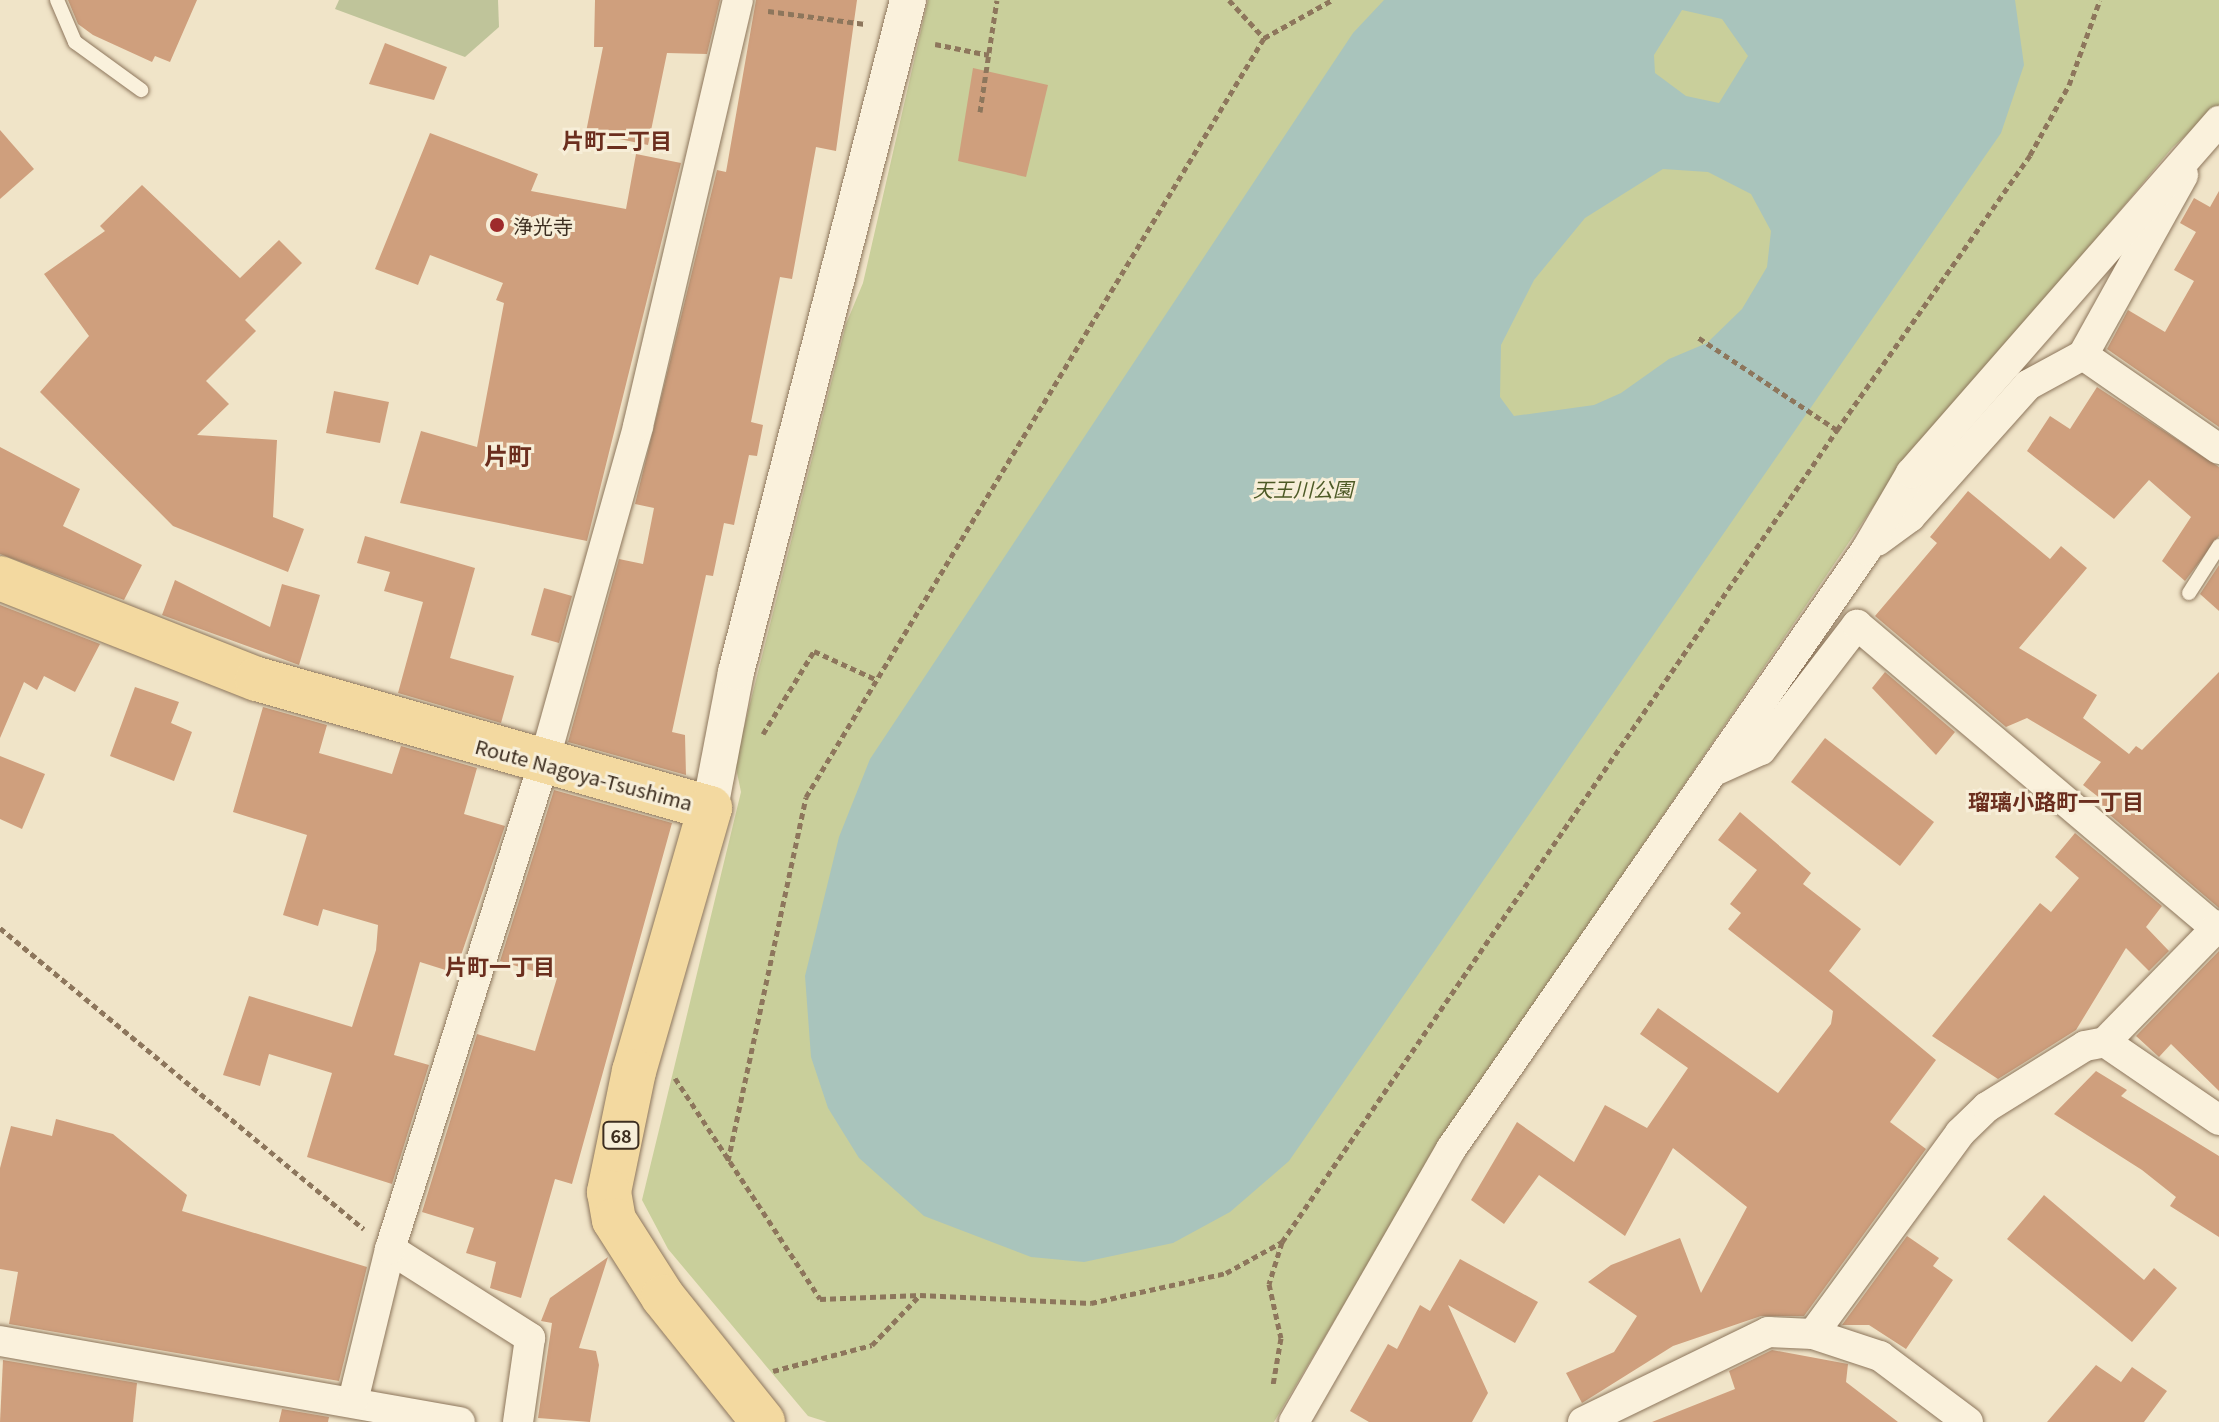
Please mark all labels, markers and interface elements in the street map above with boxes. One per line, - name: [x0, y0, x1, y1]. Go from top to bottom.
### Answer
- district label: 片町二丁目: [562, 127, 672, 153]
- place label: 浄光寺: [513, 213, 573, 237]
- marker: 浄光寺: [488, 216, 506, 234]
- district label: 片町: [484, 441, 532, 469]
- park label: 天王川公園: [1253, 476, 1353, 500]
- street label: Route Nagoya-Tsushima: [473, 733, 695, 815]
- district label: 瑠璃小路町一丁目: [1968, 788, 2144, 814]
- district label: 片町一丁目: [445, 953, 555, 979]
- road number: 68: [601, 1121, 641, 1149]

